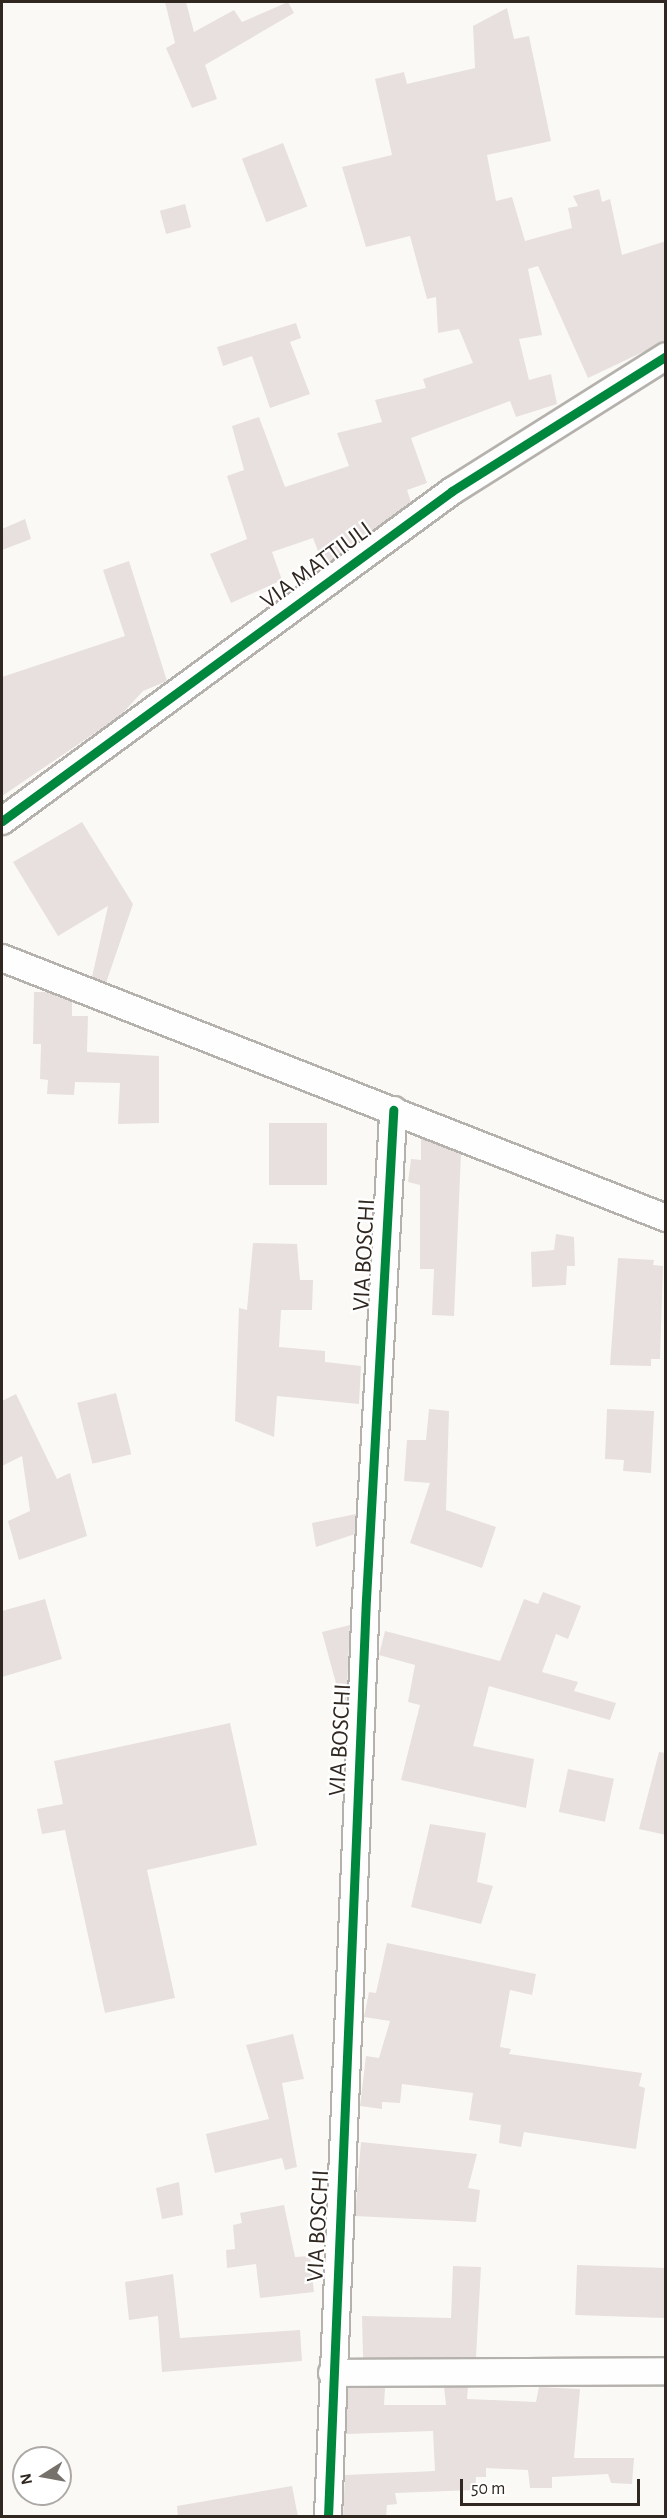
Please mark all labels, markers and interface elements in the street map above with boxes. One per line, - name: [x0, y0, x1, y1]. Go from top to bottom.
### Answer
- street label: VIA MATTIULI: [256, 516, 378, 616]
- street label: VIA BOSCHI: [348, 1198, 382, 1312]
- street label: VIA BOSCHI: [324, 1683, 358, 1797]
- street label: VIA BOSCHI: [302, 2169, 336, 2283]
- north arrow: [12, 2446, 72, 2506]
- scale bar: [463, 2467, 643, 2505]
- text: N: [17, 2472, 35, 2486]
- text: 50 m: [471, 2480, 505, 2498]

